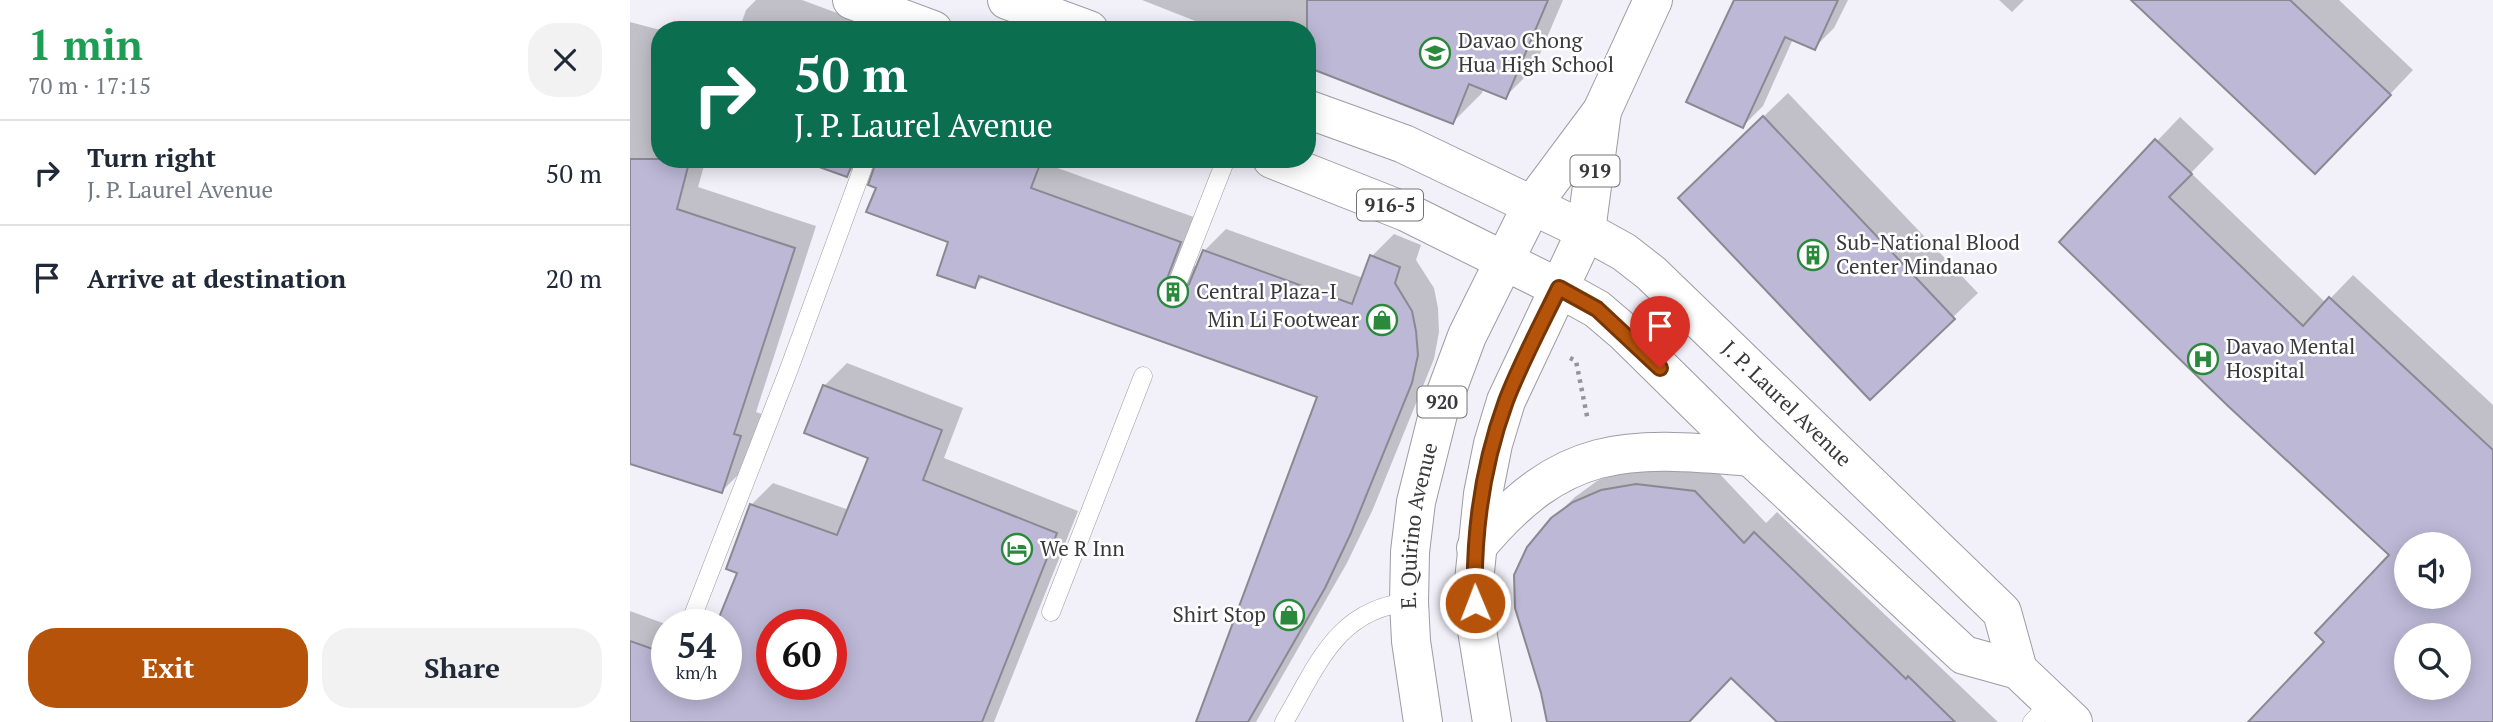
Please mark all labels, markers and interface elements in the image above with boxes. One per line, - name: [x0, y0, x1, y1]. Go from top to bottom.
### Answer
- text: 1 min: [28, 16, 143, 72]
- button: close: [528, 23, 602, 97]
- place label: Davao Chong Hua High School: [1458, 26, 1614, 78]
- school or university icon: Davao Chong Hua High School: [1418, 36, 1452, 70]
- text: 50 m: [794, 41, 908, 106]
- icon: right: [679, 49, 770, 140]
- text: 70 m · 17:15: [28, 70, 151, 101]
- text: J. P. Laurel Avenue: [794, 104, 1053, 146]
- text: Turn right: [87, 140, 216, 174]
- icon: right: [28, 154, 66, 192]
- road number: 919: [1570, 155, 1620, 186]
- text: 50 m: [546, 156, 602, 190]
- text: J. P. Laurel Avenue: [87, 174, 273, 205]
- road number: 916-5: [1357, 190, 1423, 220]
- place label: Sub-National Blood Center Mindanao: [1836, 228, 2020, 280]
- building icon: Sub-National Blood Center Mindanao: [1796, 238, 1830, 272]
- icon: arrive: [28, 259, 66, 297]
- text: Arrive at destination: [87, 261, 346, 295]
- text: 20 m: [546, 261, 602, 295]
- building icon: Central Plaza-I: [1156, 275, 1190, 309]
- place label: Central Plaza-I: [1196, 277, 1337, 305]
- pin: [1630, 296, 1690, 368]
- shop icon: Min Li Footwear: [1365, 303, 1399, 337]
- place label: Min Li Footwear: [1207, 305, 1359, 333]
- icon: arrive: [1641, 307, 1679, 345]
- place label: Davao Mental Hospital: [2226, 332, 2355, 384]
- street label: J. P. Laurel Avenue: [1716, 334, 1858, 472]
- hospital icon: Davao Mental Hospital: [2186, 342, 2220, 376]
- road number: 920: [1418, 386, 1466, 418]
- street label: E. Quirino Avenue: [1394, 439, 1443, 610]
- hotel icon: We R Inn: [1000, 532, 1034, 566]
- map controls: [2394, 532, 2471, 700]
- button: sound: [2394, 532, 2471, 609]
- place label: We R Inn: [1040, 534, 1125, 562]
- position arrow: [1438, 566, 1512, 640]
- shop icon: Shirt Stop: [1272, 598, 1306, 632]
- place label: Shirt Stop: [1173, 600, 1266, 628]
- speed limit sign: 60: [756, 609, 847, 700]
- text: 54: [677, 622, 716, 668]
- button: search: [2394, 623, 2471, 700]
- button: Exit: [28, 628, 308, 708]
- button: Share: [322, 628, 602, 708]
- text: km/h: [676, 660, 717, 684]

